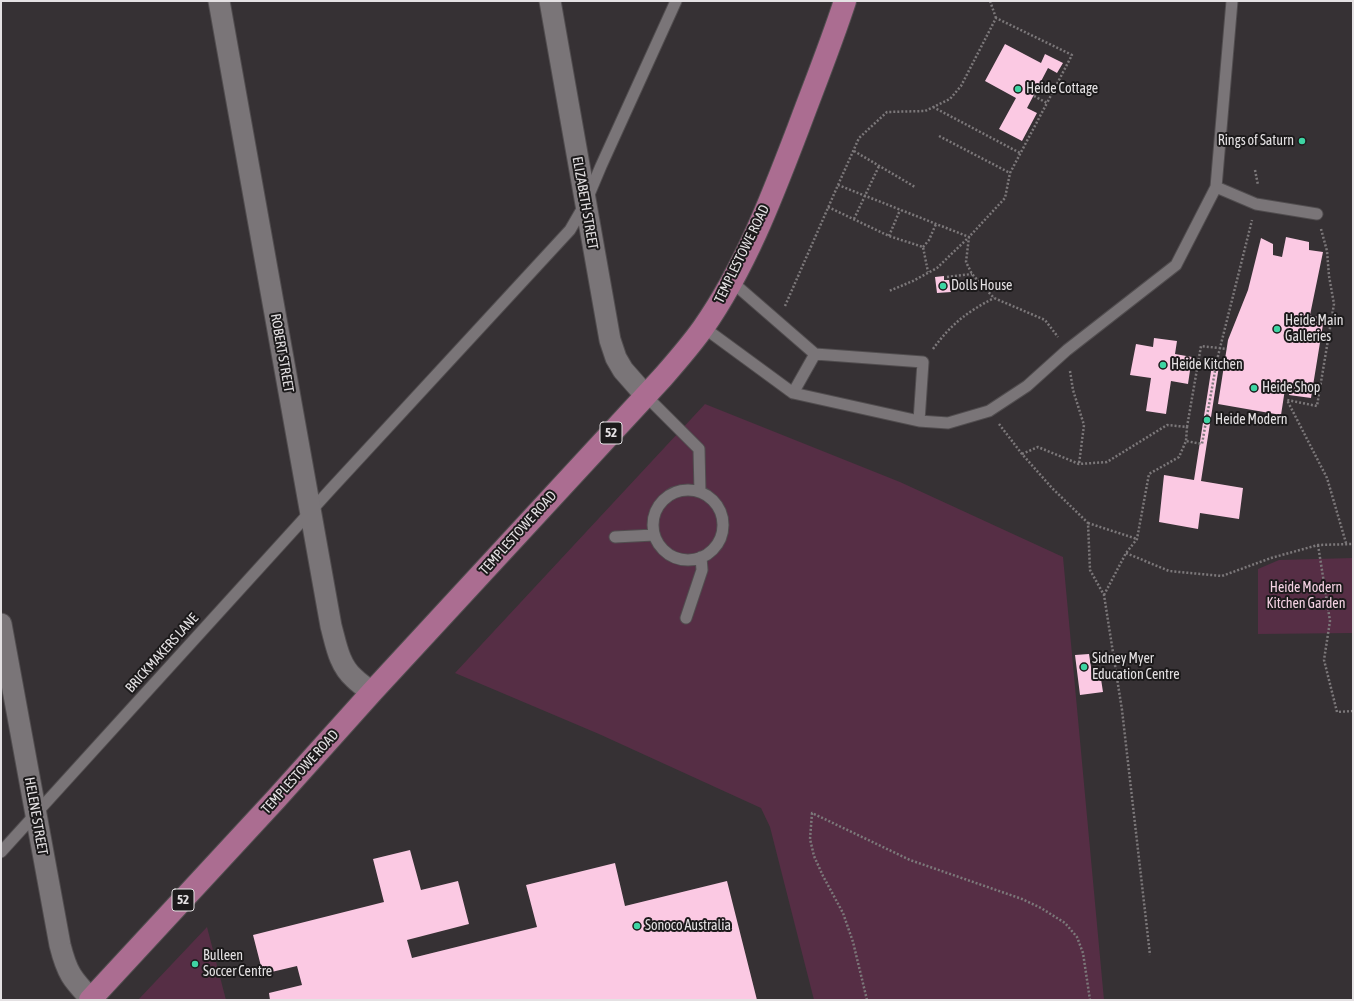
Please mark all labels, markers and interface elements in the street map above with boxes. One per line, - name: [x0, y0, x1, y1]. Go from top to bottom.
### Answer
- place label: Heide Cottage: [1026, 81, 1098, 97]
- marker: Heide Cottage: [1013, 84, 1023, 94]
- place label: Rings of Saturn: [1218, 133, 1294, 149]
- marker: Rings of Saturn: [1297, 136, 1307, 146]
- street label: ELIZABETH STREET: [569, 155, 601, 251]
- street label: TEMPLESTOWE ROAD: [711, 202, 773, 306]
- place label: Dolls House: [951, 278, 1012, 294]
- marker: Dolls House: [938, 281, 948, 291]
- street label: ROBERT STREET: [267, 312, 297, 394]
- place label: Heide Main Galleries: [1285, 313, 1344, 346]
- marker: Heide Main Galleries: [1272, 324, 1282, 334]
- place label: Heide Kitchen: [1171, 357, 1243, 373]
- marker: Heide Kitchen: [1158, 360, 1168, 370]
- place label: Heide Shop: [1262, 380, 1321, 396]
- marker: Heide Shop: [1249, 383, 1259, 393]
- place label: Heide Modern: [1215, 412, 1287, 428]
- marker: Heide Modern: [1202, 415, 1212, 425]
- road number: 52: [600, 422, 622, 444]
- street label: TEMPLESTOWE ROAD: [476, 488, 560, 578]
- park label: Heide Modern Kitchen Garden: [1267, 580, 1345, 612]
- street label: BRICKMAKERS LANE: [122, 610, 202, 696]
- place label: Sidney Myer Education Centre: [1092, 651, 1180, 684]
- marker: Sidney Myer Education Centre: [1079, 662, 1089, 672]
- street label: TEMPLESTOWE ROAD: [258, 727, 342, 817]
- street label: HELENE STREET: [21, 776, 51, 856]
- road number: 52: [172, 889, 194, 911]
- place label: Sonoco Australia: [645, 918, 731, 934]
- marker: Sonoco Australia: [632, 921, 642, 931]
- place label: Bulleen Soccer Centre: [203, 948, 272, 980]
- marker: Bulleen Soccer Centre: [190, 959, 200, 969]

